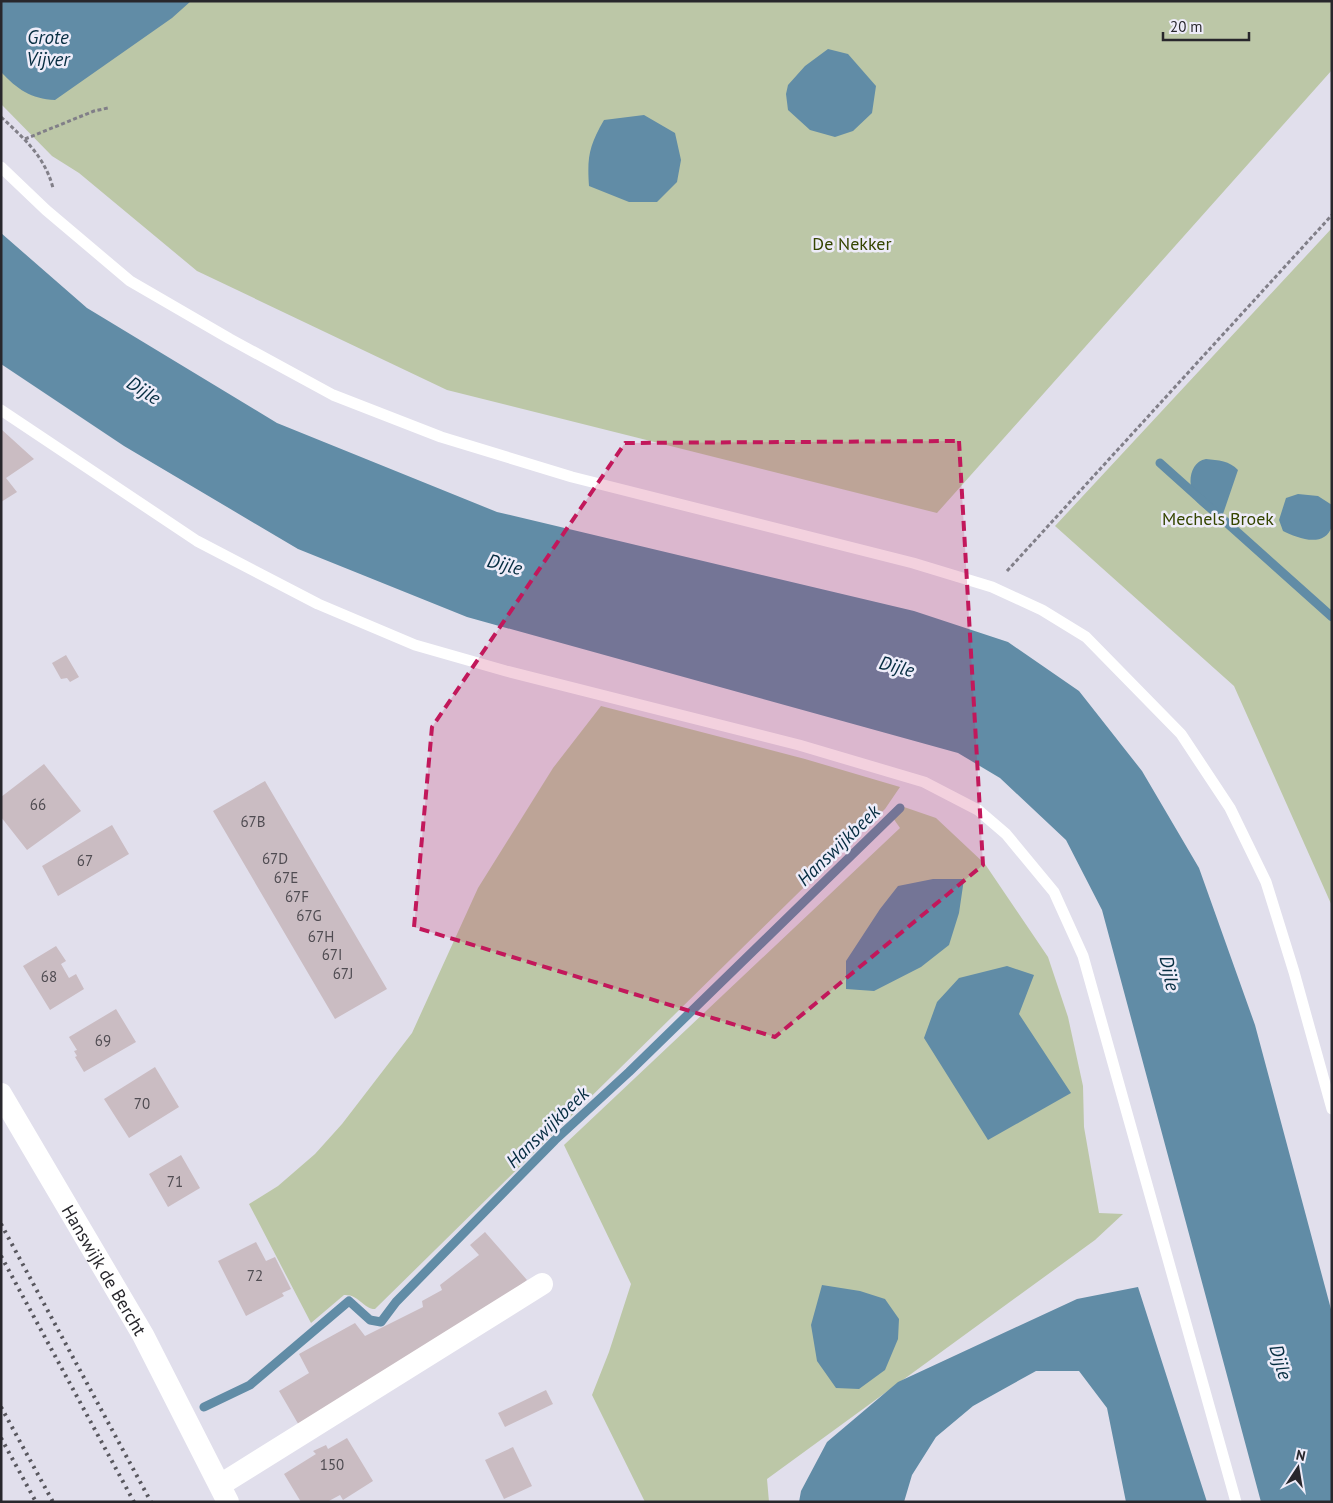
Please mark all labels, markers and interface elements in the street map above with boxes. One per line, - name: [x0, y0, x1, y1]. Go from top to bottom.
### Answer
- scale bar: [1163, 10, 1249, 42]
- text: 20 m: [1170, 17, 1203, 36]
- water label: Grote Vijver: [26, 25, 71, 71]
- park label: De Nekker: [812, 232, 892, 255]
- water label: Dijle: [123, 370, 166, 410]
- park label: Mechels Broek: [1162, 507, 1274, 530]
- water label: Dijle: [485, 548, 525, 580]
- water label: Dijle: [877, 650, 917, 682]
- house number: 66: [30, 795, 46, 814]
- water label: Hanswijkbeek: [791, 799, 886, 890]
- house number: 67B: [240, 812, 266, 831]
- house number: 67D: [262, 849, 288, 868]
- house number: 67: [77, 851, 93, 870]
- house number: 67E: [274, 868, 298, 887]
- house number: 67F: [285, 887, 309, 906]
- house number: 67G: [296, 906, 322, 925]
- house number: 67H: [308, 927, 334, 946]
- house number: 67I: [322, 945, 342, 964]
- water label: Dijle: [1155, 953, 1185, 993]
- house number: 67J: [333, 964, 353, 983]
- house number: 68: [41, 967, 57, 986]
- house number: 69: [95, 1031, 111, 1050]
- water label: Hanswijkbeek: [500, 1081, 595, 1172]
- house number: 70: [134, 1094, 150, 1113]
- house number: 71: [167, 1172, 183, 1191]
- street label: Hanswijk de Bercht: [57, 1200, 152, 1339]
- house number: 72: [247, 1266, 263, 1285]
- water label: Dijle: [1264, 1342, 1298, 1383]
- north arrow: [1273, 1443, 1323, 1493]
- text: N: [1294, 1446, 1307, 1465]
- house number: 150: [320, 1455, 344, 1474]

